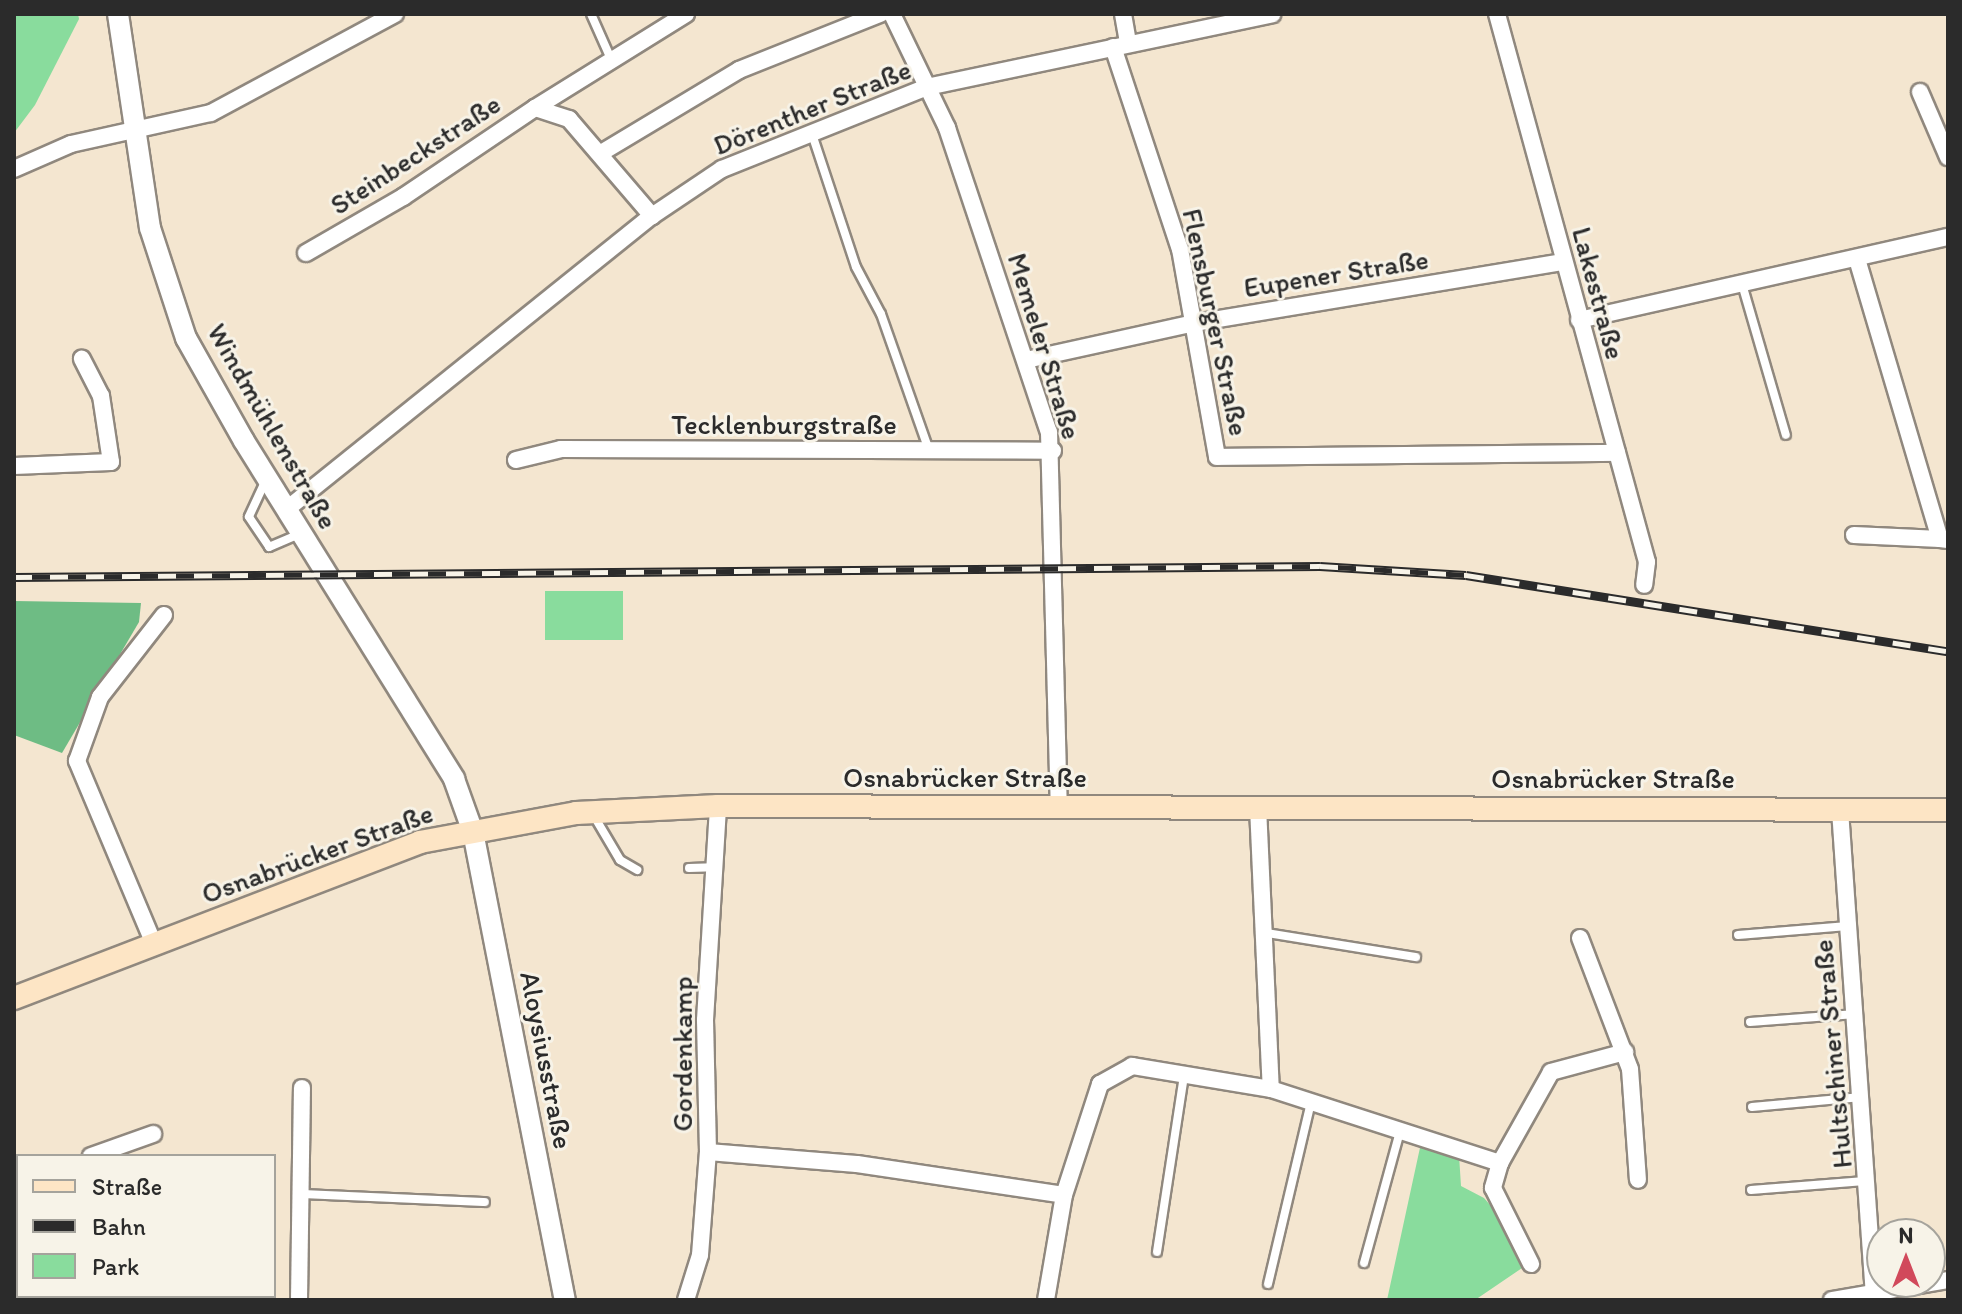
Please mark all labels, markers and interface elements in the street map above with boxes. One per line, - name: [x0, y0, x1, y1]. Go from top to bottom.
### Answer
- street label: Dörenther Straße: [708, 52, 916, 162]
- street label: Steinbeckstraße: [324, 87, 506, 221]
- street label: Flensburger Straße: [1176, 206, 1256, 438]
- street label: Lakestraße: [1565, 223, 1633, 363]
- street label: Eupener Straße: [1241, 242, 1431, 304]
- street label: Memeler Straße: [1001, 249, 1089, 443]
- street label: Windmühlenstraße: [201, 317, 345, 535]
- street label: Tecklenburgstraße: [671, 407, 897, 441]
- street label: Osnabrücker Straße: [843, 760, 1087, 794]
- street label: Osnabrücker Straße: [1491, 761, 1735, 795]
- street label: Osnabrücker Straße: [197, 796, 437, 910]
- street label: Hultschiner Straße: [1805, 938, 1859, 1170]
- street label: Aloysiusstraße: [513, 968, 581, 1152]
- street label: Gordenkamp: [665, 976, 699, 1132]
- legend: [16, 1154, 276, 1298]
- text: Straße: [92, 1172, 162, 1201]
- text: Bahn: [92, 1212, 146, 1241]
- north arrow: [1866, 1218, 1946, 1298]
- text: N: [1899, 1222, 1913, 1249]
- text: Park: [92, 1252, 139, 1281]

